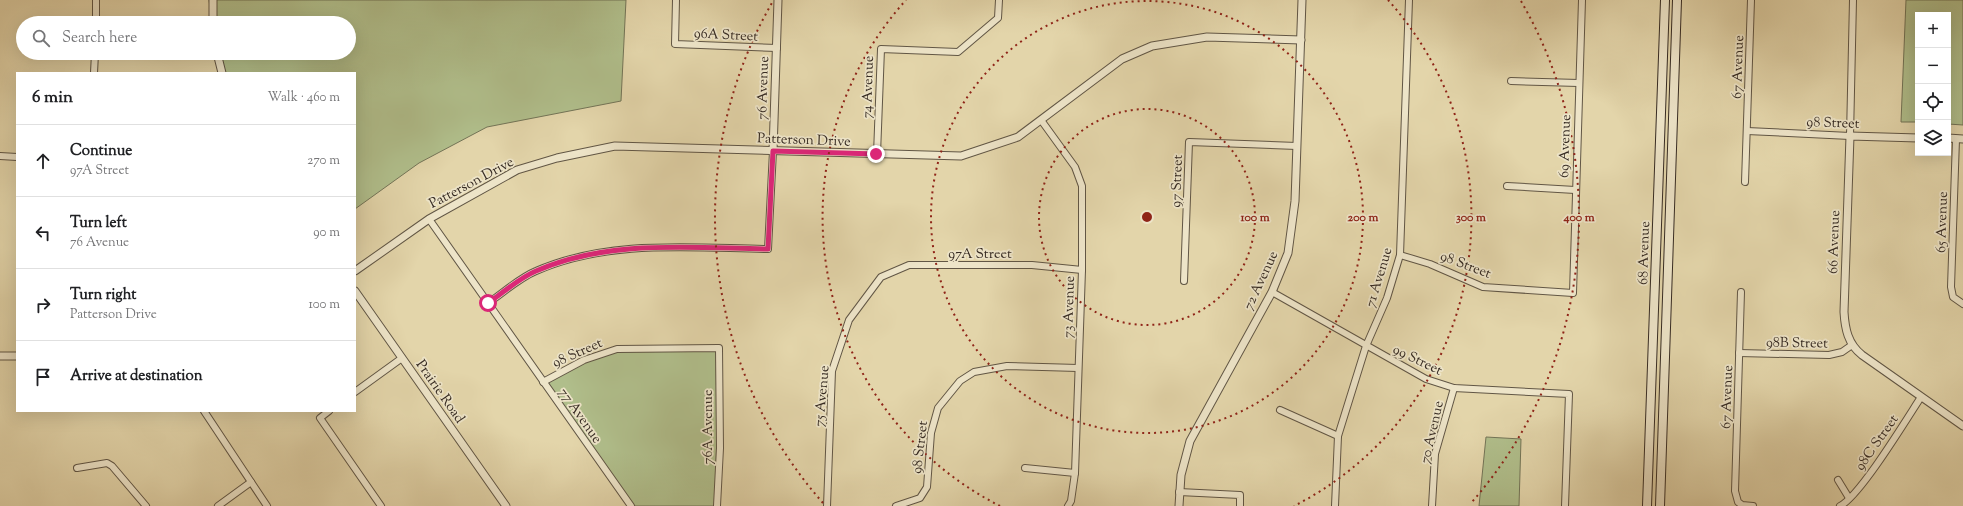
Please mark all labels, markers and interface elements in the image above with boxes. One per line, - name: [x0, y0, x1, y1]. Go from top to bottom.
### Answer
- map controls: [1915, 12, 1951, 156]
- button: +: [1915, 12, 1951, 48]
- search box: [16, 16, 356, 60]
- street label: 96A Street: [693, 24, 759, 48]
- icon: search: [30, 27, 52, 49]
- text: Search here: [62, 28, 137, 49]
- street label: 67 Avenue: [1728, 35, 1750, 99]
- button: −: [1915, 48, 1951, 84]
- street label: 74 Avenue: [858, 55, 880, 119]
- street label: 76 Avenue: [753, 56, 775, 120]
- button: locate: [1915, 84, 1951, 120]
- text: 6 min: [32, 86, 73, 110]
- text: Walk · 460 m: [267, 89, 340, 107]
- street label: 98 Street: [1806, 113, 1860, 135]
- street label: 69 Avenue: [1555, 114, 1577, 178]
- button: layers: [1915, 120, 1951, 156]
- street label: Patterson Drive: [757, 129, 851, 153]
- text: Continue: [70, 141, 132, 162]
- route end: [867, 145, 885, 163]
- icon: ahead: [32, 150, 54, 172]
- text: 270 m: [307, 152, 340, 170]
- street label: Patterson Drive: [426, 153, 518, 215]
- street label: 97 Street: [1167, 154, 1189, 208]
- text: 97A Street: [70, 162, 129, 180]
- street label: 65 Avenue: [1932, 191, 1954, 253]
- text: 100 m: [1239, 209, 1270, 227]
- text: 200 m: [1348, 209, 1378, 227]
- text: 300 m: [1456, 209, 1486, 227]
- text: 400 m: [1562, 209, 1595, 227]
- centre of rings: [1140, 210, 1154, 224]
- street label: 66 Avenue: [1824, 210, 1846, 274]
- text: Turn left: [70, 213, 127, 234]
- street label: 68 Avenue: [1634, 221, 1656, 285]
- icon: left: [32, 222, 54, 244]
- text: 90 m: [313, 224, 340, 242]
- text: 76 Avenue: [70, 234, 129, 252]
- street label: 97A Street: [948, 245, 1012, 265]
- street label: 71 Avenue: [1361, 245, 1398, 310]
- street label: 98 Street: [1437, 247, 1494, 285]
- street label: 72 Avenue: [1239, 248, 1284, 314]
- street label: 73 Avenue: [1059, 276, 1081, 339]
- text: Turn right: [70, 285, 136, 306]
- icon: right: [32, 294, 54, 316]
- route start: [479, 294, 497, 312]
- text: 100 m: [308, 296, 340, 314]
- text: Patterson Drive: [70, 306, 157, 324]
- street label: 98B Street: [1766, 333, 1828, 355]
- street label: 98 Street: [550, 334, 606, 374]
- street label: 99 Street: [1389, 340, 1445, 381]
- street label: Prairie Road: [410, 356, 469, 428]
- street label: 75 Avenue: [810, 365, 836, 428]
- street label: 67 Avenue: [1717, 365, 1739, 429]
- icon: arrive: [32, 366, 54, 388]
- text: Arrive at destination: [70, 366, 203, 387]
- street label: 77 Avenue: [553, 384, 606, 448]
- street label: 76A Avenue: [699, 390, 719, 464]
- street label: 70 Avenue: [1416, 399, 1450, 466]
- street label: 98C Street: [1851, 411, 1904, 475]
- street label: 98 Street: [908, 420, 934, 475]

